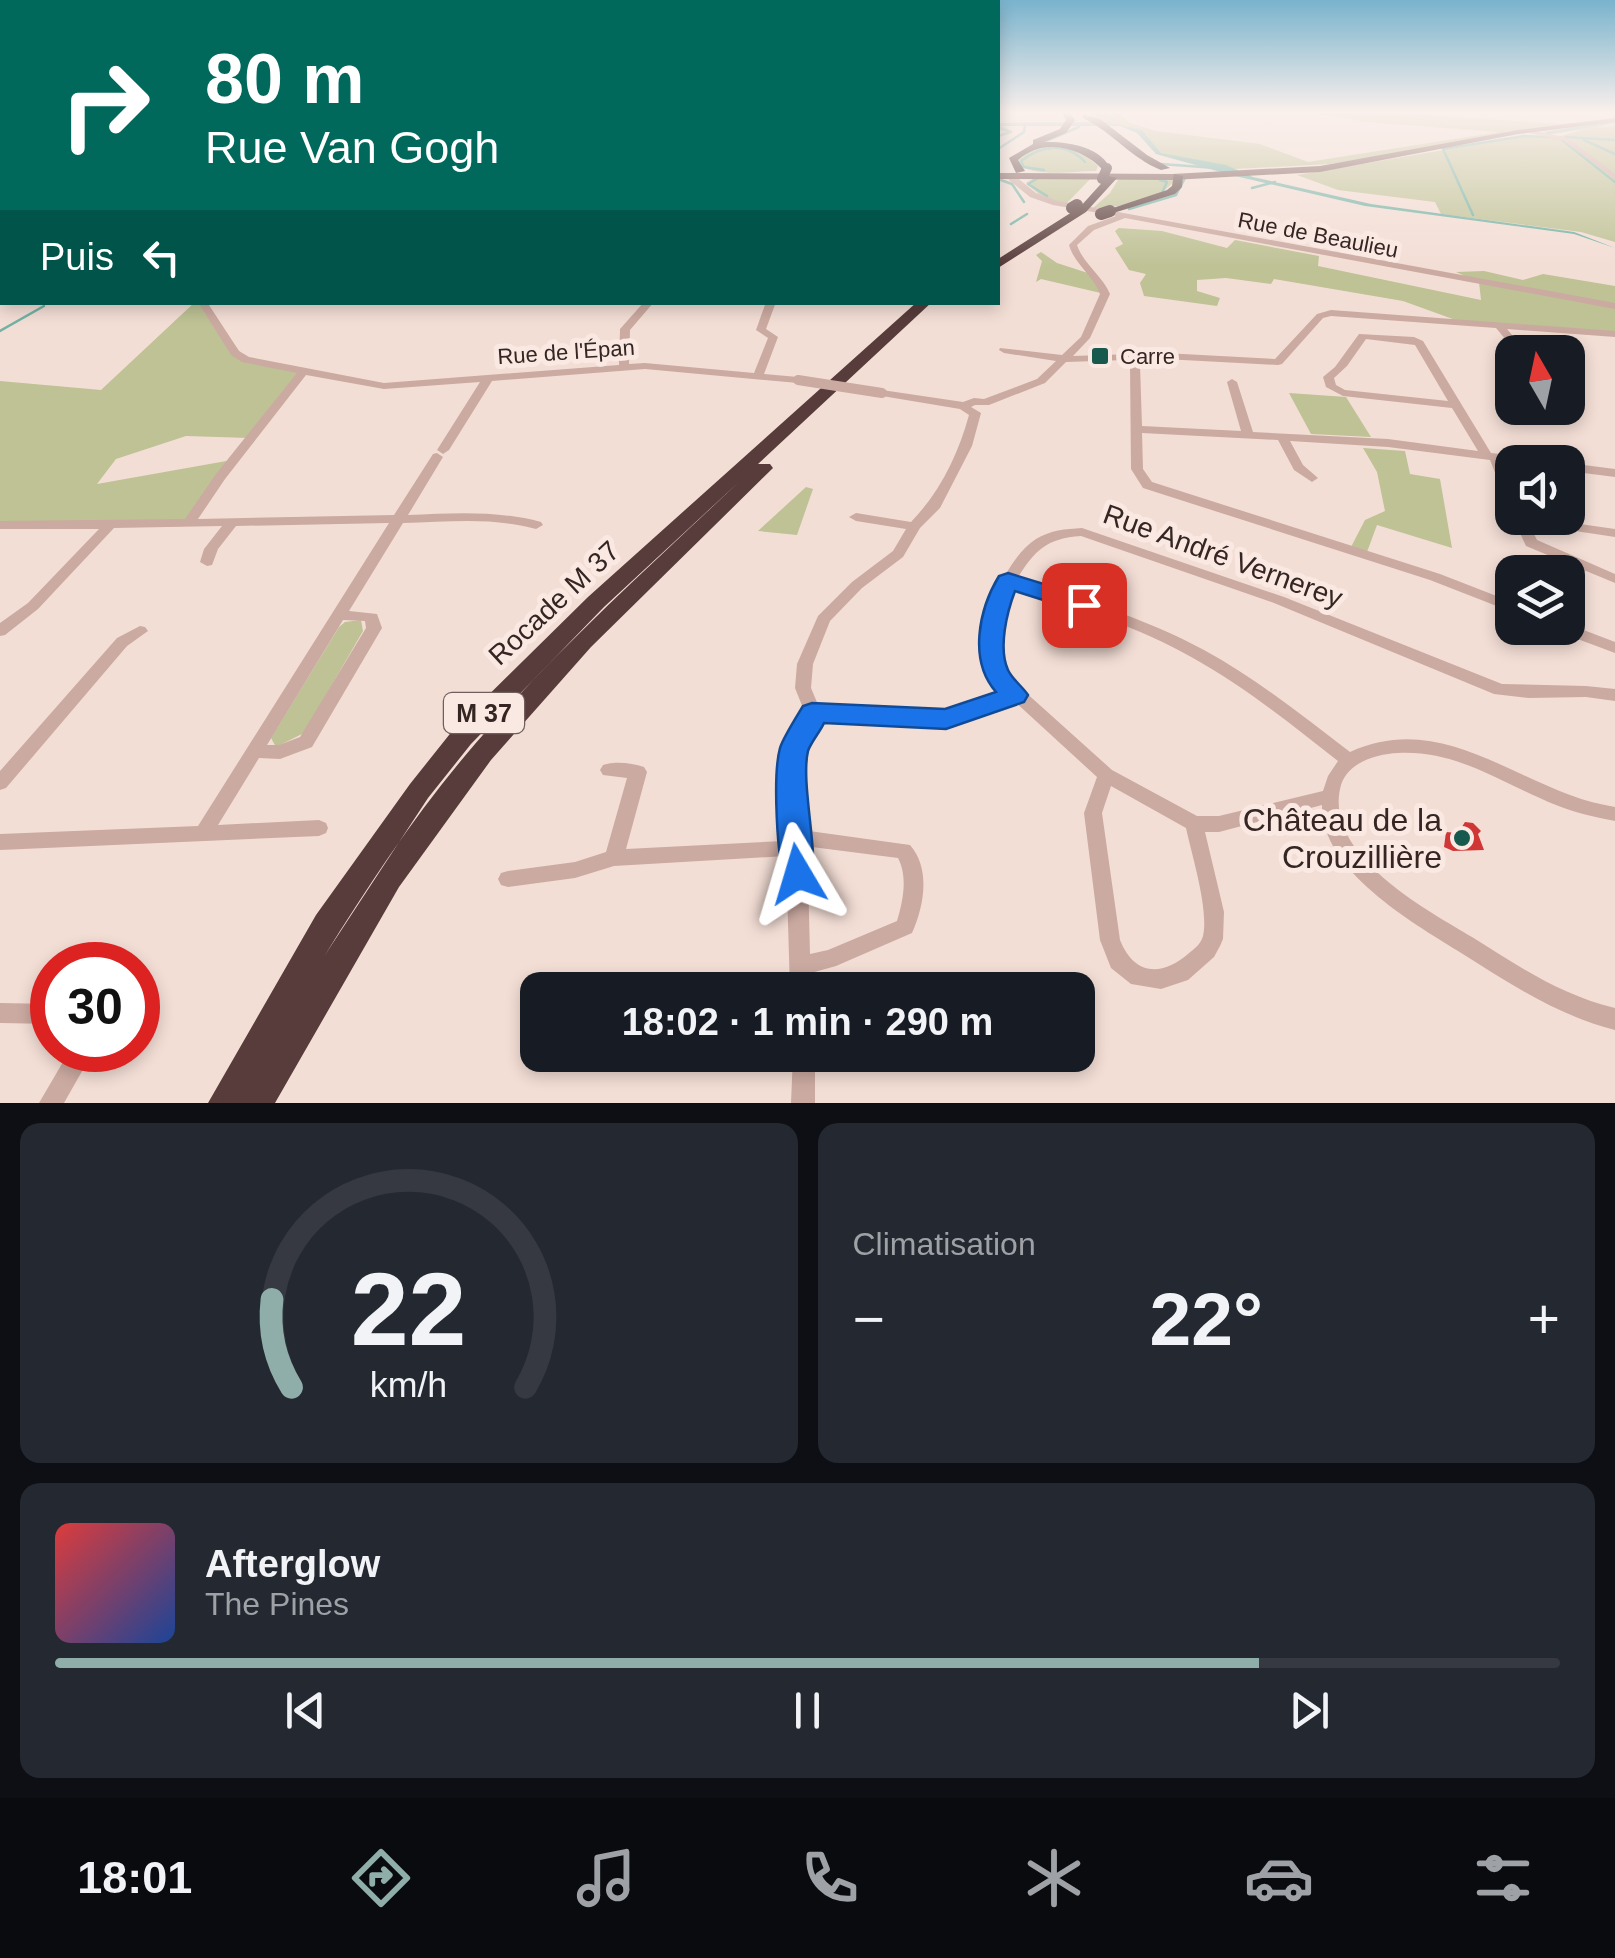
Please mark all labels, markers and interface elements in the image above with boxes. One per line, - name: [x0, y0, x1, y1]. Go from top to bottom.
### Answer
- icon: right: [40, 40, 170, 170]
- text: 80 m: [205, 40, 365, 118]
- text: Rue Van Gogh: [205, 122, 499, 173]
- street label: Rue de Beaulieu: [1236, 207, 1400, 263]
- icon: left: [134, 230, 189, 285]
- text: Puis: [40, 236, 114, 278]
- street label: Rue de l'Épan: [497, 335, 635, 369]
- north arrow: [1495, 335, 1585, 425]
- map controls: [1495, 335, 1585, 645]
- place label: Carre: [1120, 344, 1175, 369]
- marker: Carre: [1089, 345, 1111, 367]
- button: sound: [1495, 445, 1585, 535]
- street label: Rue André Vernerey: [1099, 498, 1347, 614]
- street label: Rocade M 37: [483, 535, 625, 671]
- button: layers: [1495, 555, 1585, 645]
- pin: [1042, 563, 1127, 648]
- icon: arrive: [1057, 578, 1112, 633]
- road number: M 37: [444, 693, 524, 733]
- place label: Château de la Crouzillière: [1243, 802, 1442, 875]
- position arrow: [746, 822, 850, 926]
- marker: Château de la Crouzillière: [1451, 827, 1473, 849]
- speed limit sign: 30: [30, 942, 160, 1072]
- text: 18:02 · 1 min · 290 m: [622, 1001, 993, 1043]
- text: Climatisation: [853, 1226, 1036, 1262]
- text: 22: [351, 1251, 467, 1367]
- text: 22°: [1150, 1277, 1263, 1361]
- text: −: [853, 1288, 885, 1350]
- text: +: [1528, 1288, 1560, 1350]
- text: km/h: [370, 1365, 447, 1405]
- text: Afterglow: [205, 1543, 380, 1585]
- text: The Pines: [205, 1586, 349, 1622]
- icon: previous: [278, 1683, 333, 1738]
- icon: pause: [780, 1683, 835, 1738]
- icon: next: [1282, 1683, 1337, 1738]
- icon: directions: [346, 1843, 416, 1913]
- icon: music: [571, 1843, 641, 1913]
- icon: phone: [795, 1843, 865, 1913]
- icon: climate: [1019, 1843, 1089, 1913]
- icon: car: [1244, 1843, 1314, 1913]
- icon: filters: [1468, 1843, 1538, 1913]
- text: 18:01: [77, 1852, 192, 1903]

